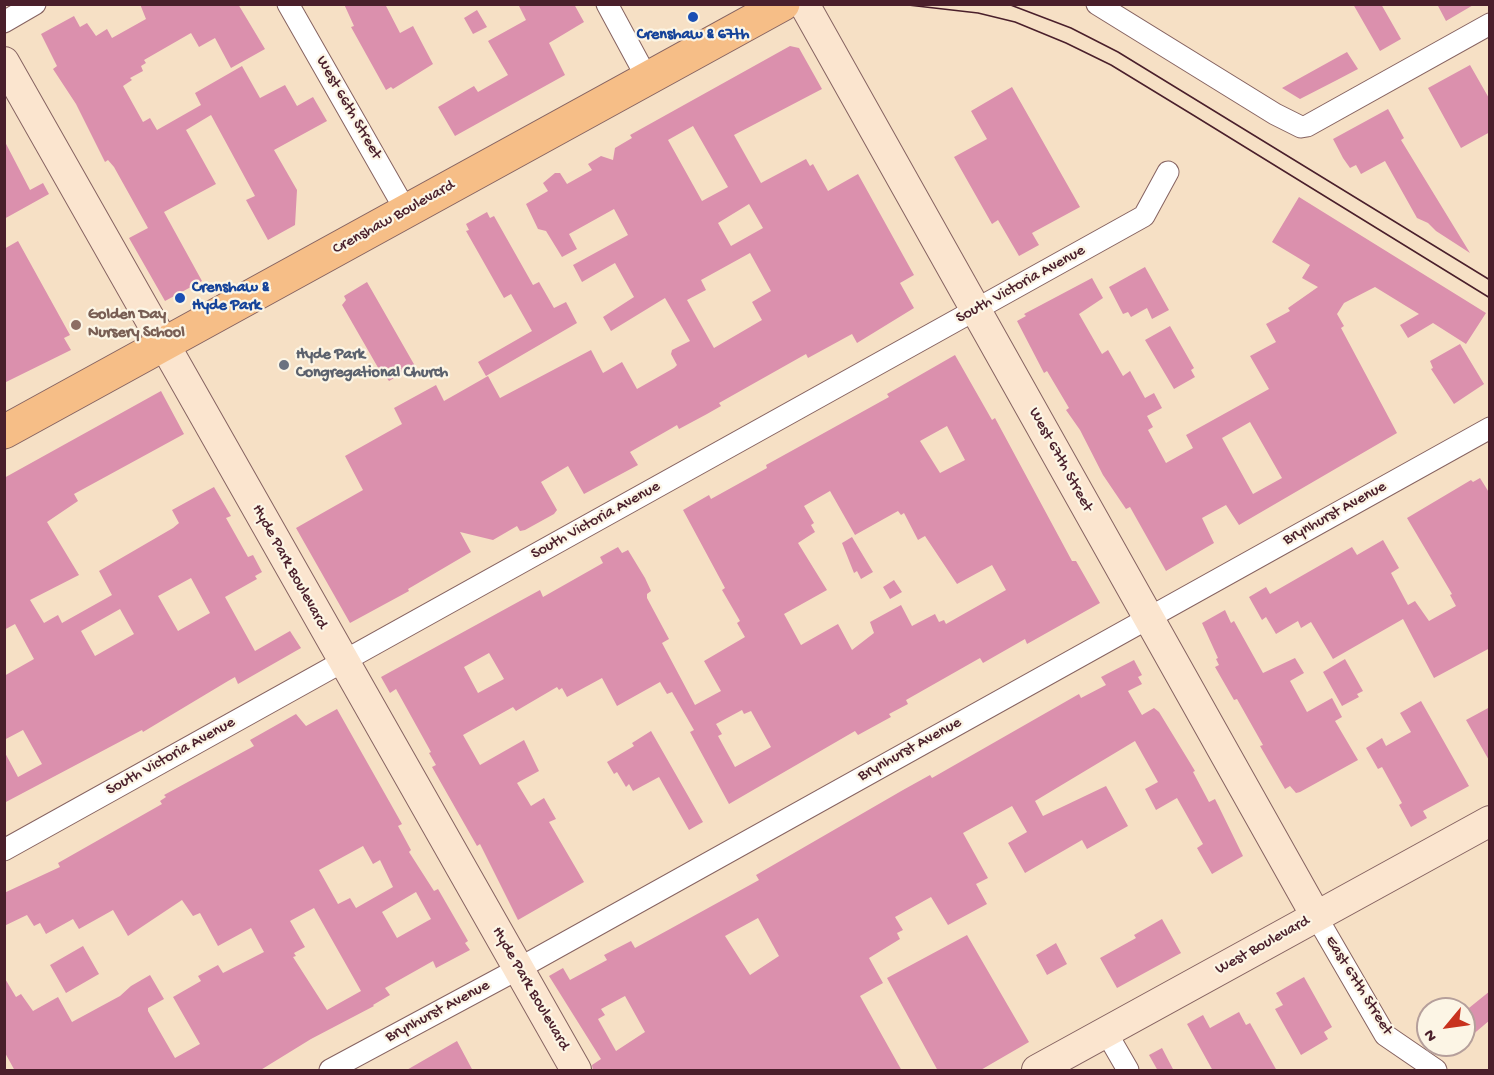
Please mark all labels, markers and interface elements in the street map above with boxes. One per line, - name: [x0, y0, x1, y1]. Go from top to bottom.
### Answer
- marker: Crenshaw & 67th: [686, 10, 700, 24]
- place label: Crenshaw & 67th: [637, 26, 749, 46]
- street label: West 66th Street: [311, 53, 385, 163]
- street label: Crenshaw Boulevard: [330, 177, 458, 259]
- street label: South Victoria Avenue: [953, 242, 1089, 328]
- place label: Crenshaw & Hyde Park: [192, 279, 269, 317]
- marker: Crenshaw & Hyde Park: [173, 291, 187, 305]
- place label: Golden Day Nursery School: [88, 306, 185, 344]
- marker: Golden Day Nursery School: [69, 318, 83, 332]
- place label: Hyde Park Congregational Church: [296, 346, 448, 384]
- marker: Hyde Park Congregational Church: [277, 358, 291, 372]
- street label: West 67th Street: [1023, 405, 1097, 515]
- street label: South Victoria Avenue: [528, 478, 664, 564]
- street label: Brynhurst Avenue: [1280, 478, 1390, 550]
- street label: Hyde Park Boulevard: [247, 501, 331, 633]
- street label: South Victoria Avenue: [103, 714, 239, 800]
- street label: Brynhurst Avenue: [855, 714, 965, 786]
- street label: West Boulevard: [1213, 912, 1313, 980]
- street label: Hyde Park Boulevard: [487, 924, 573, 1054]
- street label: East 67th Street: [1320, 933, 1396, 1039]
- street label: Brynhurst Avenue: [383, 976, 493, 1048]
- north arrow: [1416, 997, 1476, 1057]
- text: N: [1421, 1026, 1442, 1044]

